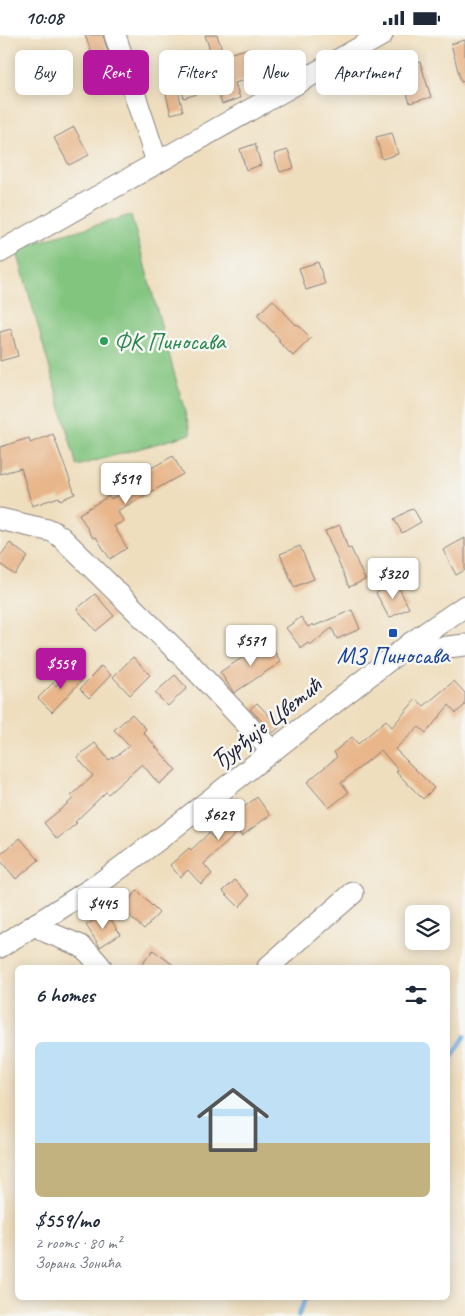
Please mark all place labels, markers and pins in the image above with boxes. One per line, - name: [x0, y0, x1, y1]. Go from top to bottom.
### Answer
- place label: ФК Пиносава: [114, 326, 227, 356]
- marker: ФК Пиносава: [98, 335, 110, 347]
- pin: $519: [96, 463, 156, 505]
- pin: $320: [363, 557, 423, 600]
- pin: $571: [221, 625, 281, 667]
- marker: МЗ Пиносава: [387, 627, 399, 639]
- place label: МЗ Пиносава: [337, 640, 451, 670]
- pin: $559: [31, 647, 91, 690]
- pin: $629: [189, 799, 249, 841]
- pin: $445: [73, 887, 133, 930]

